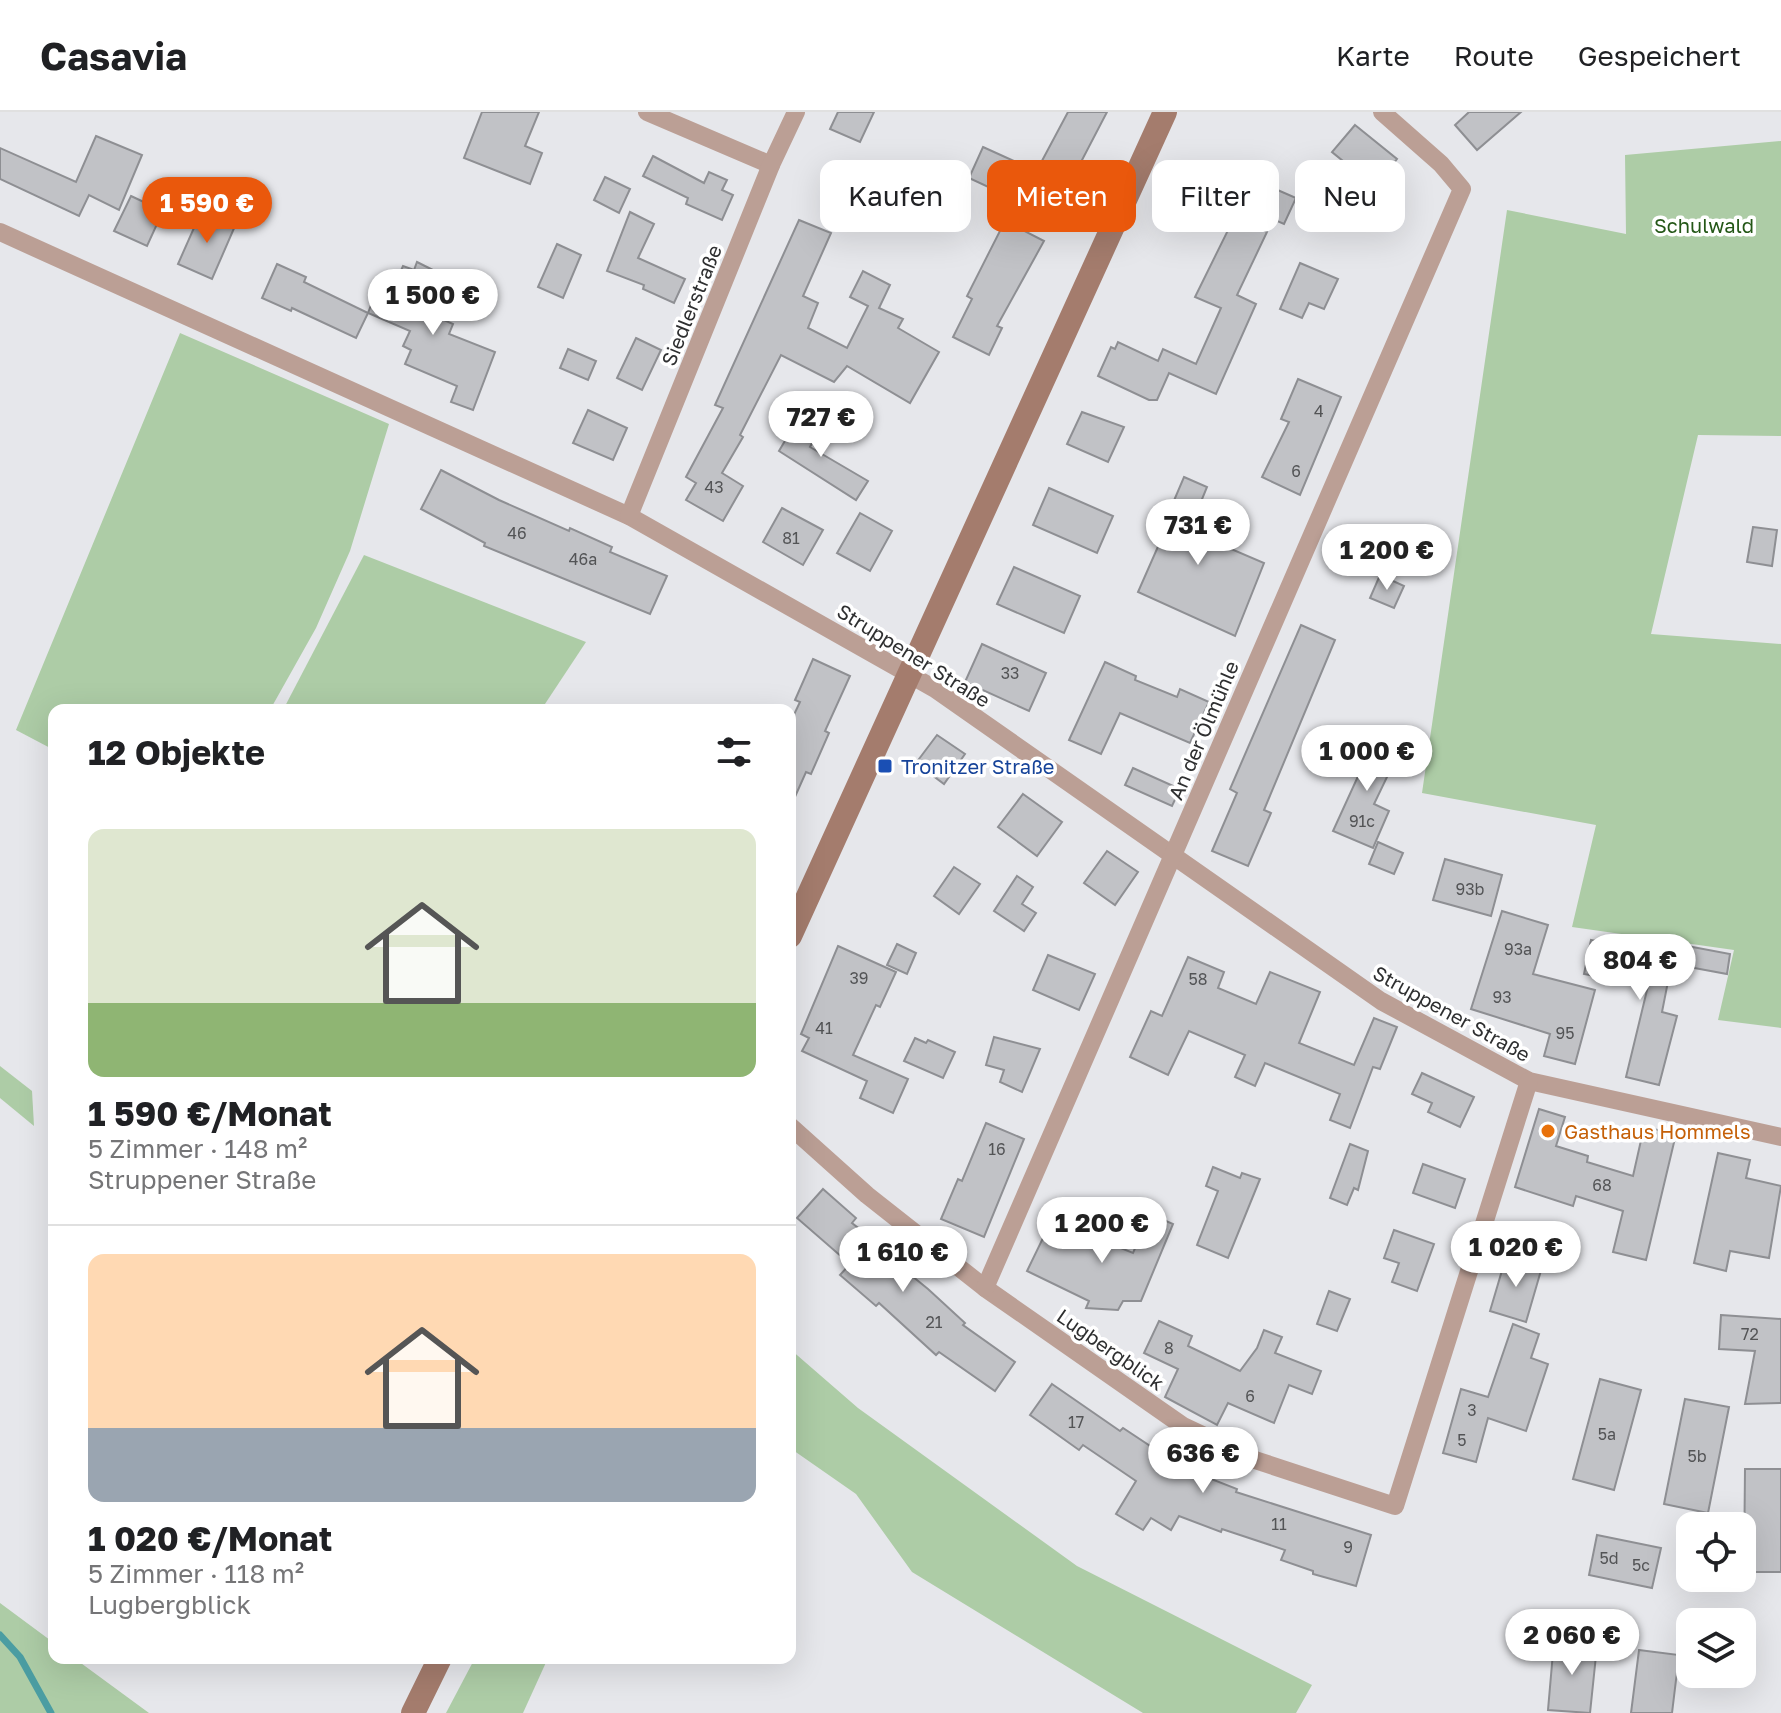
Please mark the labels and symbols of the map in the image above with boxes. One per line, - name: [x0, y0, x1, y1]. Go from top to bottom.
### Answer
- pin: 1 590 €: [133, 177, 281, 245]
- park label: Schulwald: [1654, 213, 1754, 237]
- street label: Siedlerstraße: [656, 241, 726, 369]
- pin: 1 500 €: [359, 269, 507, 337]
- pin: 727 €: [765, 391, 877, 459]
- house number: 4: [1314, 401, 1324, 421]
- house number: 6: [1291, 461, 1301, 481]
- house number: 43: [704, 477, 724, 497]
- pin: 731 €: [1142, 499, 1254, 567]
- house number: 46: [507, 523, 527, 543]
- pin: 1 200 €: [1313, 524, 1461, 592]
- house number: 81: [782, 528, 800, 548]
- house number: 46a: [569, 549, 597, 569]
- street label: Struppener Straße: [833, 598, 995, 712]
- street label: An der Ölmühle: [1163, 657, 1243, 803]
- house number: 33: [1001, 663, 1019, 683]
- pin: 1 000 €: [1293, 725, 1441, 793]
- place label: Tronitzer Straße: [901, 754, 1054, 778]
- marker: Tronitzer Straße: [876, 757, 894, 775]
- house number: 91c: [1349, 811, 1375, 831]
- house number: 93b: [1456, 879, 1485, 899]
- pin: 804 €: [1584, 934, 1696, 1002]
- house number: 93a: [1504, 939, 1532, 959]
- street label: Struppener Straße: [1369, 960, 1535, 1066]
- house number: 39: [849, 968, 869, 988]
- house number: 58: [1188, 969, 1208, 989]
- house number: 93: [1492, 987, 1512, 1007]
- house number: 41: [815, 1018, 833, 1038]
- house number: 95: [1556, 1023, 1574, 1043]
- place label: Gasthaus Hommels: [1564, 1119, 1751, 1143]
- marker: Gasthaus Hommels: [1539, 1122, 1557, 1140]
- house number: 16: [988, 1139, 1006, 1159]
- house number: 68: [1592, 1175, 1612, 1195]
- pin: 1 200 €: [1028, 1197, 1176, 1265]
- pin: 1 020 €: [1442, 1221, 1590, 1289]
- pin: 1 610 €: [829, 1226, 977, 1294]
- street label: Lugbergblick: [1053, 1303, 1169, 1395]
- house number: 21: [925, 1312, 943, 1332]
- house number: 72: [1741, 1324, 1759, 1344]
- house number: 8: [1164, 1338, 1174, 1358]
- house number: 6: [1245, 1386, 1255, 1406]
- house number: 3: [1467, 1400, 1477, 1420]
- house number: 17: [1068, 1412, 1084, 1432]
- house number: 5a: [1598, 1424, 1616, 1444]
- pin: 636 €: [1147, 1427, 1259, 1495]
- house number: 5: [1457, 1430, 1467, 1450]
- house number: 5b: [1687, 1446, 1707, 1466]
- house number: 11: [1271, 1514, 1287, 1534]
- house number: 9: [1343, 1537, 1353, 1557]
- house number: 5d: [1599, 1548, 1619, 1568]
- house number: 5c: [1632, 1555, 1650, 1575]
- pin: 2 060 €: [1498, 1609, 1646, 1677]

